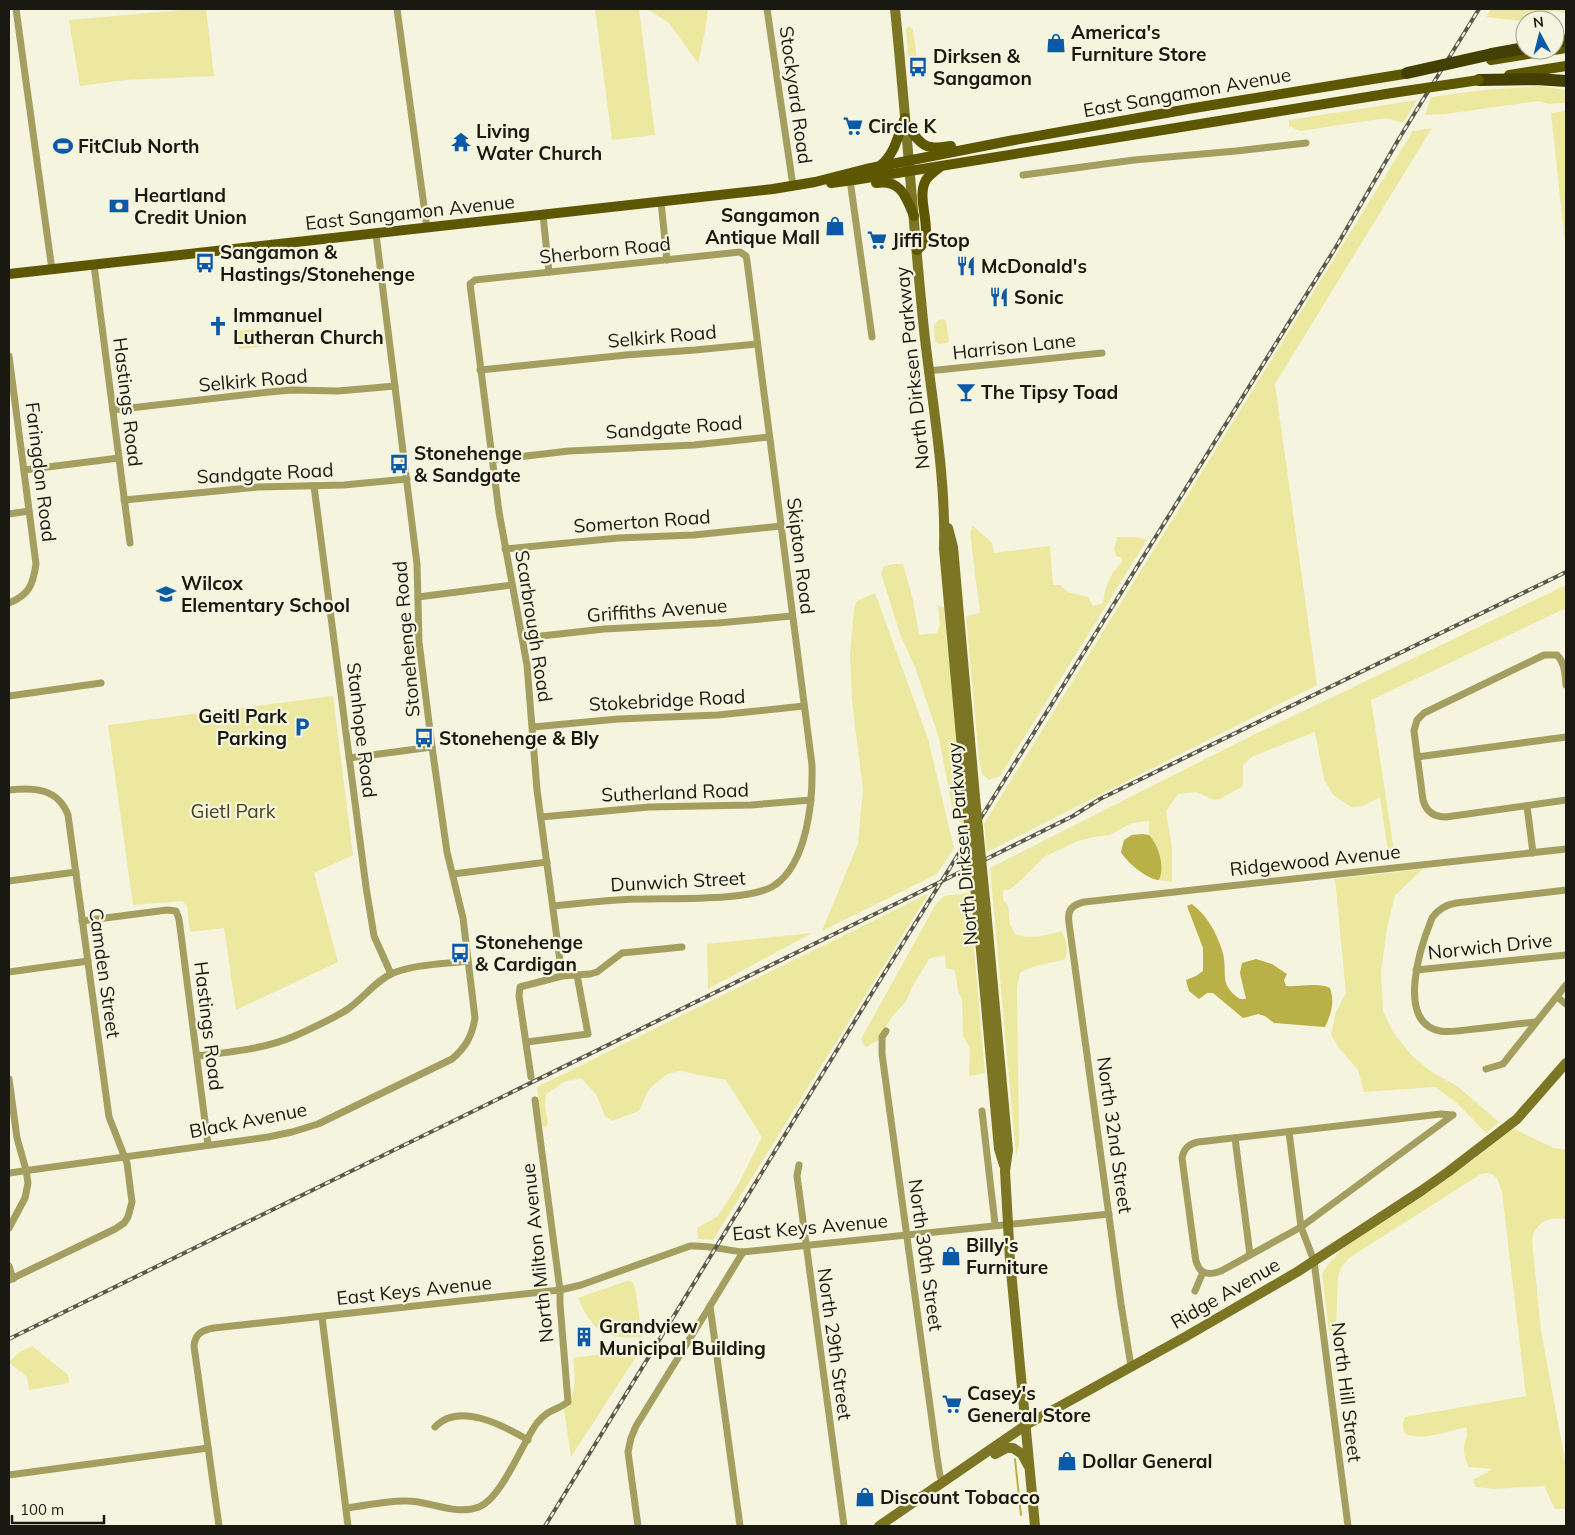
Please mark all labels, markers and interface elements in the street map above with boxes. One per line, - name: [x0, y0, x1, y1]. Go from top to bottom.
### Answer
- north arrow: [1515, 10, 1565, 60]
- text: N: [1532, 13, 1545, 32]
- place label: America's Furniture Store: [1071, 20, 1207, 66]
- street label: Stockyard Road: [774, 24, 818, 166]
- shop icon: America's Furniture Store: [1045, 32, 1067, 54]
- place label: Dirksen & Sangamon: [933, 44, 1032, 90]
- bus stop icon: Dirksen & Sangamon: [907, 56, 929, 78]
- street label: East Sangamon Avenue: [1081, 62, 1293, 122]
- place label: Circle K: [868, 114, 937, 138]
- supermarket icon: Circle K: [842, 115, 864, 137]
- place label: Living Water Church: [476, 119, 602, 165]
- temple icon: Living Water Church: [450, 131, 472, 153]
- place label: FitClub North: [78, 134, 200, 158]
- sports icon: FitClub North: [52, 135, 74, 157]
- place label: Heartland Credit Union: [134, 183, 247, 229]
- street label: East Sangamon Avenue: [304, 189, 516, 235]
- bank icon: Heartland Credit Union: [108, 195, 130, 217]
- place label: Sangamon Antique Mall: [705, 203, 820, 249]
- shop icon: Sangamon Antique Mall: [824, 215, 846, 237]
- place label: Jiffi Stop: [892, 228, 970, 252]
- supermarket icon: Jiffi Stop: [866, 229, 888, 251]
- street label: Sherborn Road: [538, 231, 672, 269]
- place label: Sangamon & Hastings/Stonehenge: [220, 240, 415, 286]
- bus stop icon: Sangamon & Hastings/Stonehenge: [194, 252, 216, 274]
- place label: McDonald's: [981, 254, 1087, 278]
- restaurant icon: McDonald's: [955, 255, 977, 277]
- street label: North Dirksen Parkway: [889, 265, 935, 471]
- place label: Sonic: [1014, 285, 1064, 309]
- restaurant icon: Sonic: [988, 286, 1010, 308]
- place label: Immanuel Lutheran Church: [233, 303, 384, 349]
- church icon: Immanuel Lutheran Church: [207, 315, 229, 337]
- street label: Selkirk Road: [607, 319, 717, 353]
- street label: Harrison Lane: [951, 328, 1077, 364]
- street label: Hastings Road: [108, 336, 148, 468]
- street label: Selkirk Road: [198, 363, 308, 397]
- place label: The Tipsy Toad: [981, 380, 1118, 404]
- bar icon: The Tipsy Toad: [955, 381, 977, 403]
- street label: Faringdon Road: [21, 401, 61, 543]
- street label: Sandgate Road: [605, 410, 743, 444]
- place label: Stonehenge & Sandgate: [414, 441, 522, 487]
- bus stop icon: Stonehenge & Sandgate: [388, 453, 410, 475]
- street label: Sandgate Road: [196, 457, 334, 489]
- street label: Skipton Road: [782, 496, 820, 616]
- street label: Somerton Road: [573, 504, 711, 538]
- street label: Scarbrough Road: [510, 548, 558, 704]
- street label: Stonehenge Road: [387, 560, 425, 718]
- place label: Wilcox Elementary School: [181, 571, 350, 617]
- school or university icon: Wilcox Elementary School: [155, 583, 177, 605]
- street label: Griffiths Avenue: [586, 593, 728, 627]
- street label: Stanhope Road: [342, 661, 382, 799]
- street label: Stokebridge Road: [588, 684, 746, 716]
- place label: Geitl Park Parking: [198, 704, 288, 750]
- parking icon: Geitl Park Parking: [291, 716, 313, 738]
- place label: Stonehenge & Bly: [439, 726, 599, 750]
- bus stop icon: Stonehenge & Bly: [413, 727, 435, 749]
- street label: North Dirksen Parkway: [941, 742, 983, 946]
- street label: Sutherland Road: [601, 777, 749, 807]
- park label: Gietl Park: [191, 799, 276, 823]
- street label: Ridgewood Avenue: [1229, 839, 1401, 881]
- street label: Dunwich Street: [610, 865, 747, 897]
- street label: Camden Street: [84, 906, 126, 1040]
- street label: Norwich Drive: [1427, 928, 1553, 964]
- place label: Stonehenge & Cardigan: [475, 930, 583, 976]
- bus stop icon: Stonehenge & Cardigan: [449, 942, 471, 964]
- street label: Hastings Road: [189, 960, 229, 1092]
- street label: North 32nd Street: [1092, 1055, 1138, 1215]
- street label: Black Avenue: [187, 1097, 309, 1143]
- street label: North Milton Avenue: [516, 1162, 558, 1344]
- street label: North 30th Street: [903, 1177, 949, 1333]
- street label: East Keys Avenue: [731, 1208, 889, 1246]
- place label: Billy's Furniture: [966, 1233, 1048, 1279]
- shop icon: Billy's Furniture: [940, 1245, 962, 1267]
- street label: Ridge Avenue: [1166, 1252, 1284, 1334]
- street label: North 29th Street: [812, 1266, 858, 1422]
- street label: East Keys Avenue: [335, 1270, 493, 1310]
- place label: Grandview Municipal Building: [599, 1314, 766, 1360]
- street label: North Hill Street: [1327, 1321, 1368, 1464]
- building icon: Grandview Municipal Building: [573, 1326, 595, 1348]
- place label: Casey's General Store: [967, 1381, 1091, 1427]
- supermarket icon: Casey's General Store: [941, 1393, 963, 1415]
- place label: Dollar General: [1082, 1449, 1213, 1473]
- shop icon: Dollar General: [1056, 1450, 1078, 1472]
- place label: Discount Tobacco: [880, 1485, 1040, 1509]
- shop icon: Discount Tobacco: [854, 1486, 876, 1508]
- scale bar: [12, 1492, 105, 1524]
- text: 100 m: [20, 1500, 64, 1519]

